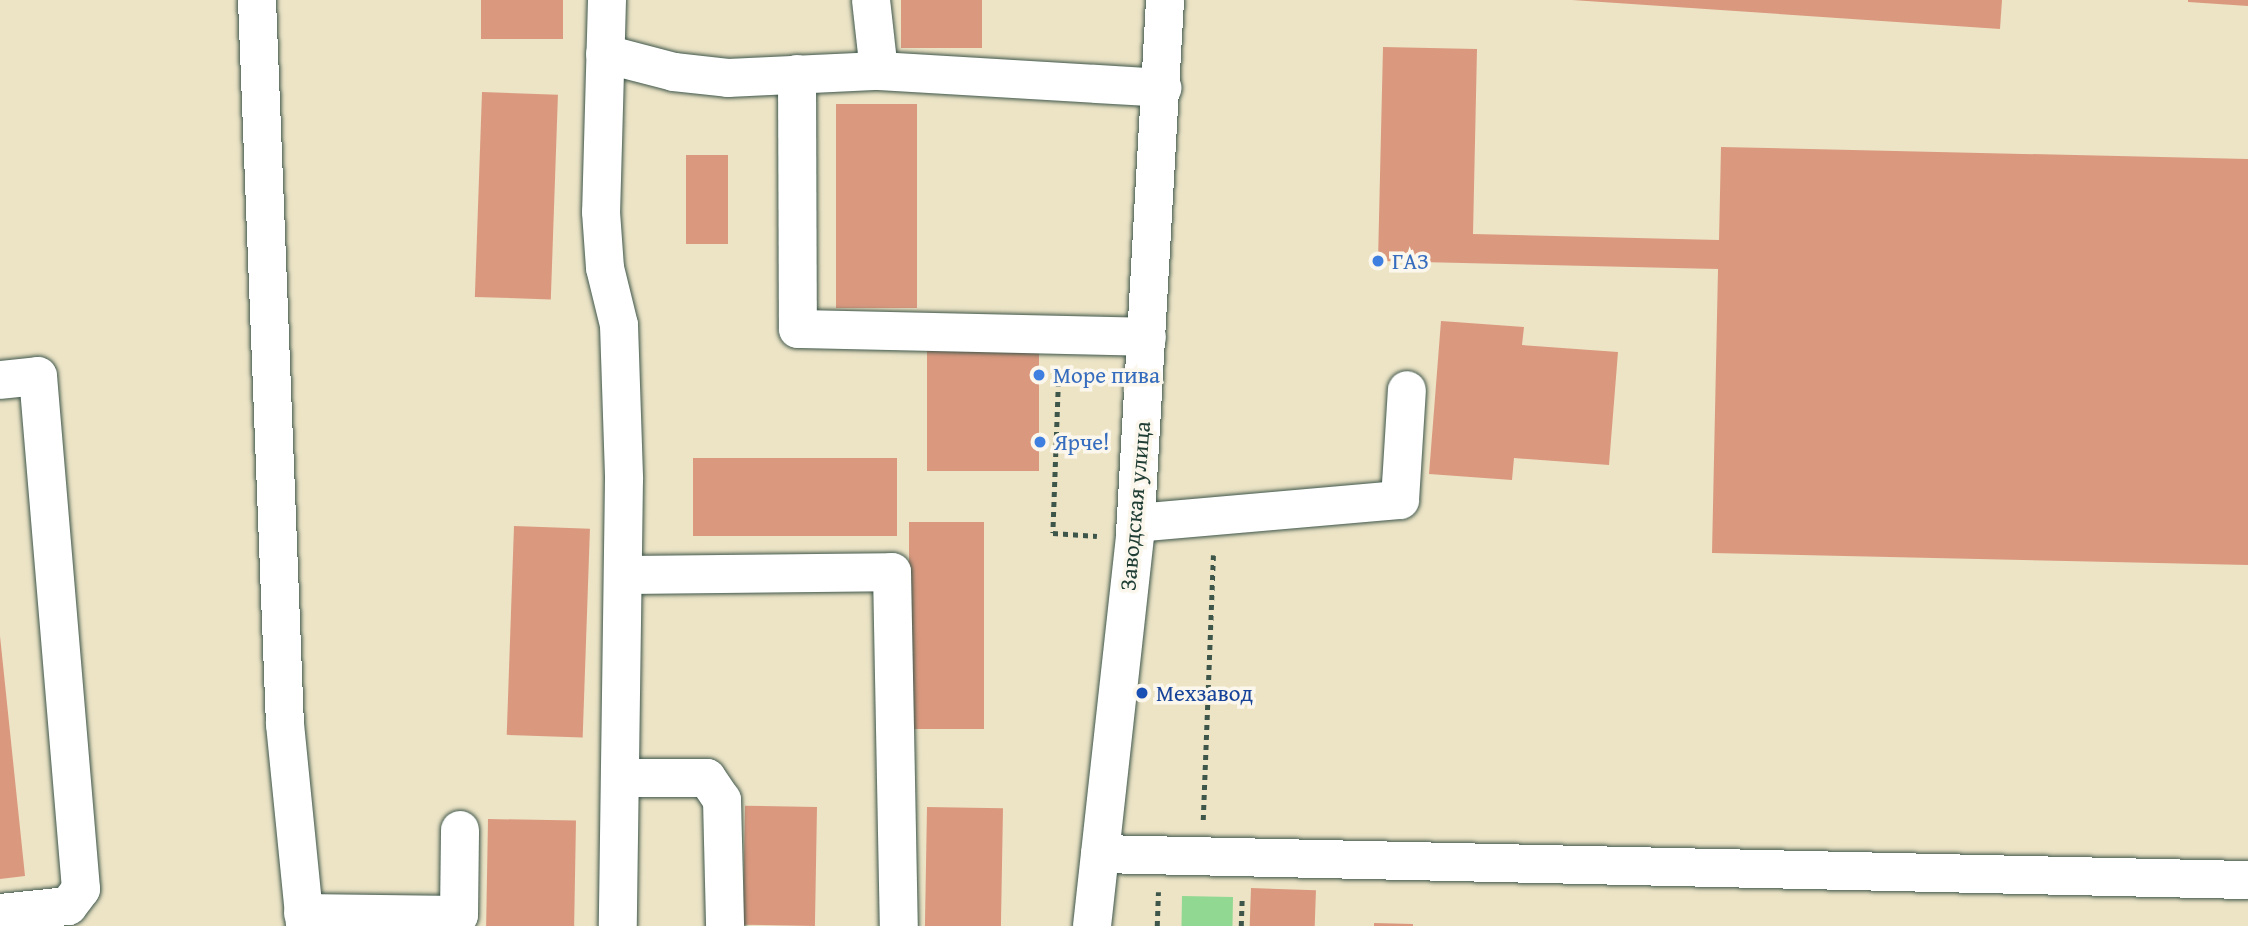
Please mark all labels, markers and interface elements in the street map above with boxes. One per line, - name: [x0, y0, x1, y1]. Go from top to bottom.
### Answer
- place label: ГАЗ: [1392, 247, 1429, 275]
- marker: ГАЗ: [1370, 253, 1386, 269]
- place label: Море пива: [1053, 361, 1160, 389]
- marker: Море пива: [1031, 367, 1047, 383]
- street label: Заводская улица: [1114, 420, 1156, 592]
- place label: Ярче!: [1054, 428, 1110, 456]
- marker: Ярче!: [1032, 434, 1048, 450]
- place label: Мехзавод: [1156, 679, 1253, 707]
- marker: Мехзавод: [1134, 685, 1150, 701]

